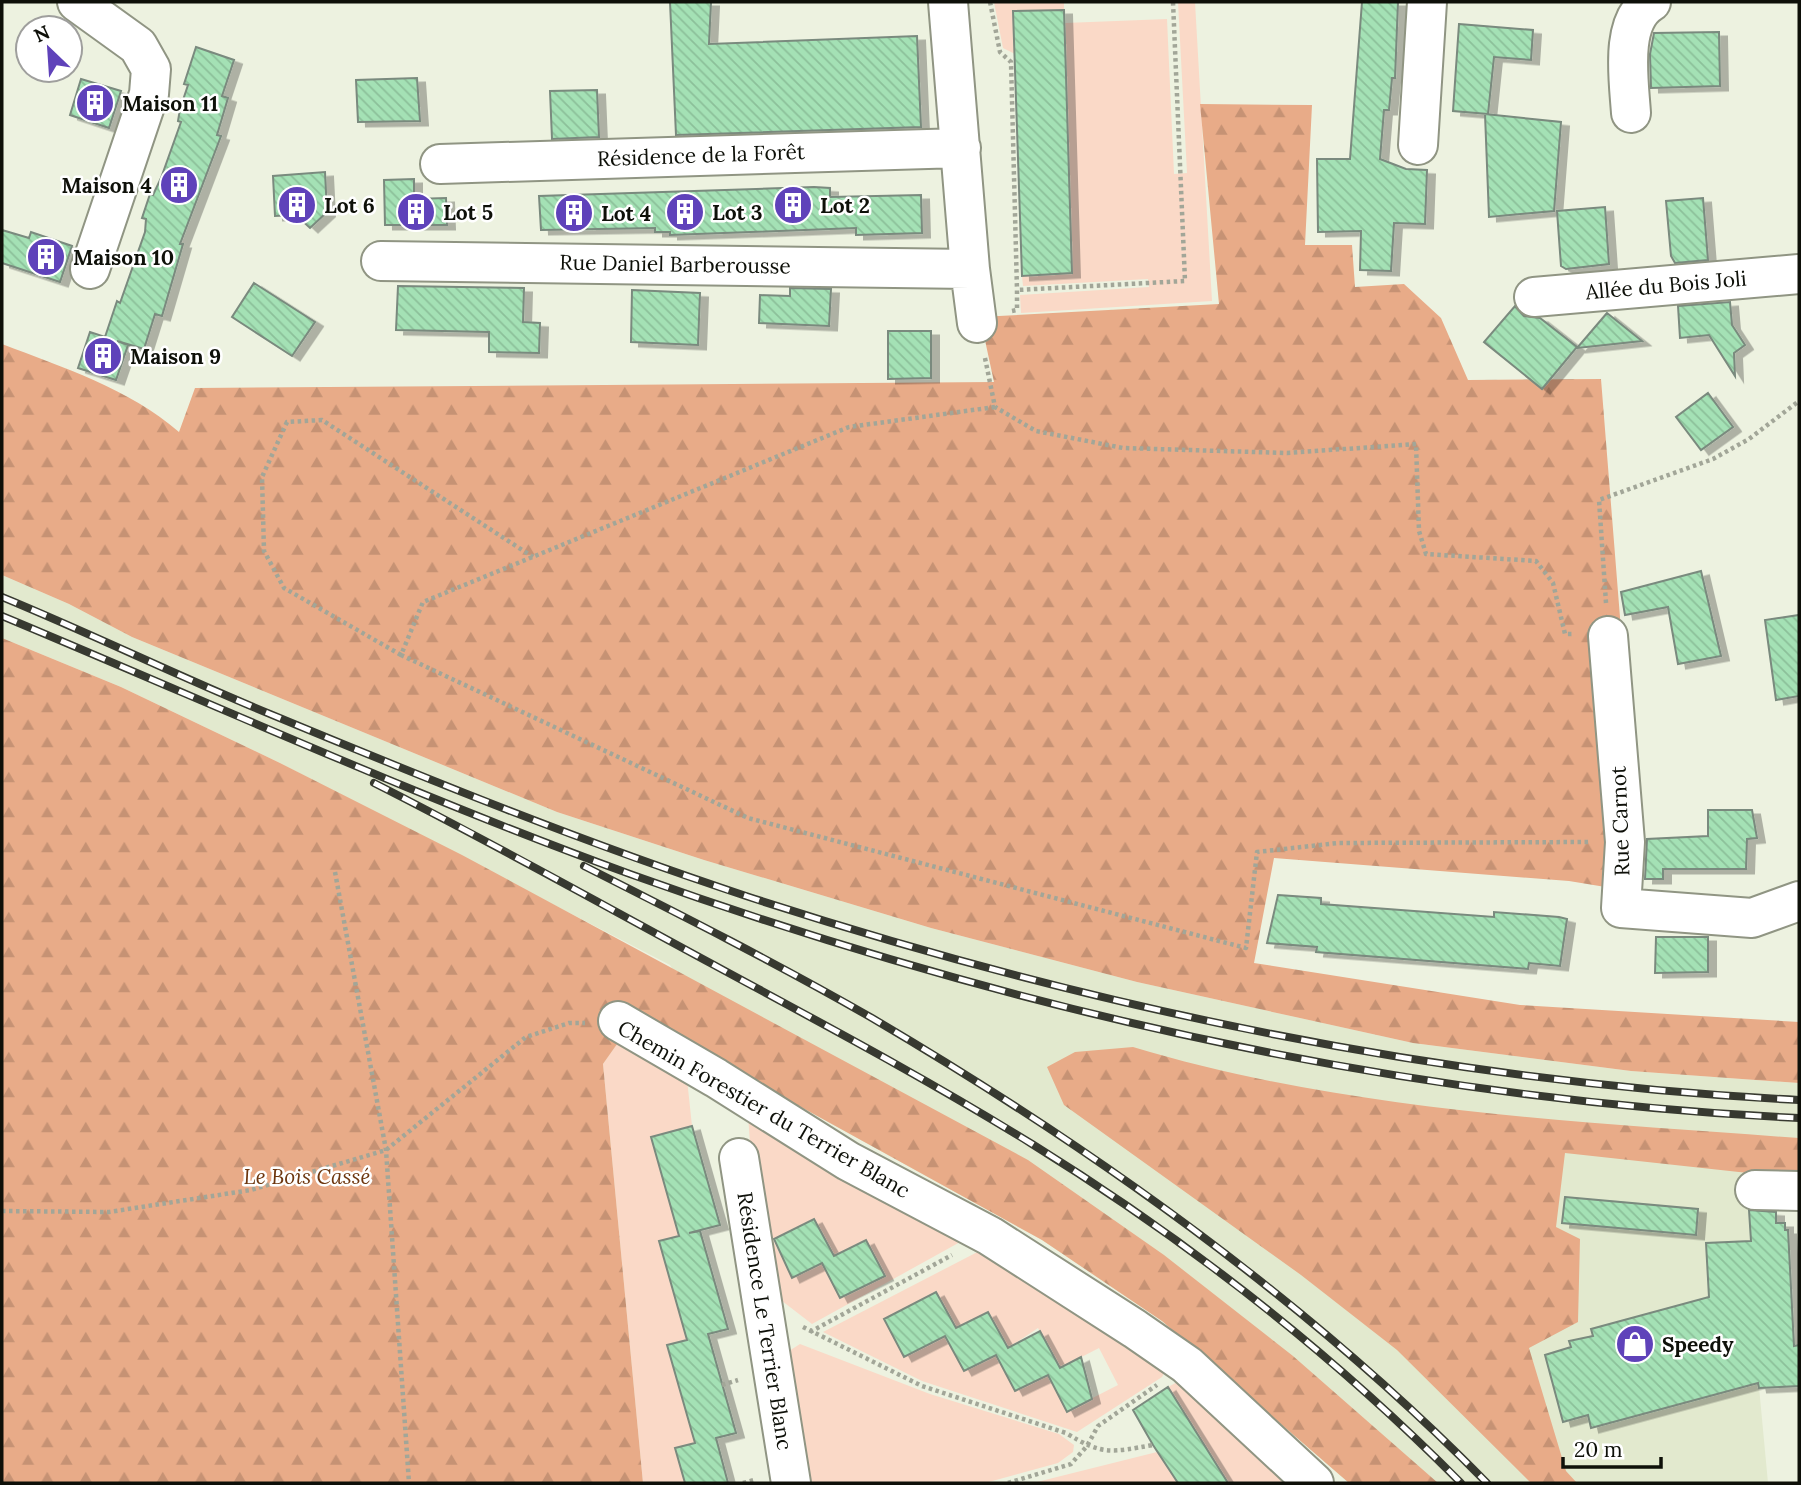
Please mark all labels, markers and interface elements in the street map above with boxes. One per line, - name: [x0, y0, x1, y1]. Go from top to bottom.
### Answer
- north arrow: [14, 14, 84, 84]
- text: N: [30, 19, 54, 48]
- building icon: Maison 11: [74, 82, 116, 124]
- place label: Maison 11: [122, 90, 218, 117]
- street label: Résidence de la Forêt: [597, 138, 806, 172]
- building icon: Maison 4: [158, 164, 200, 206]
- place label: Maison 4: [61, 172, 152, 199]
- building icon: Lot 6: [276, 184, 318, 226]
- building icon: Lot 2: [772, 184, 814, 226]
- building icon: Lot 5: [395, 191, 437, 233]
- building icon: Lot 3: [664, 191, 706, 233]
- place label: Lot 6: [324, 192, 375, 219]
- building icon: Lot 4: [553, 192, 595, 234]
- place label: Lot 2: [820, 192, 870, 219]
- place label: Lot 5: [443, 199, 493, 226]
- place label: Lot 3: [712, 199, 763, 226]
- place label: Lot 4: [601, 200, 651, 227]
- building icon: Maison 10: [25, 236, 67, 278]
- place label: Maison 10: [73, 244, 174, 271]
- street label: Rue Daniel Barberousse: [559, 248, 791, 280]
- street label: Allée du Bois Joli: [1583, 265, 1748, 306]
- building icon: Maison 9: [82, 335, 124, 377]
- place label: Maison 9: [130, 343, 221, 370]
- street label: Rue Carnot: [1605, 764, 1635, 877]
- street label: Chemin Forestier du Terrier Blanc: [613, 1014, 915, 1204]
- park label: Le Bois Cassé: [244, 1163, 370, 1190]
- street label: Résidence Le Terrier Blanc: [731, 1190, 799, 1452]
- shop icon: Speedy: [1614, 1323, 1656, 1365]
- place label: Speedy: [1662, 1331, 1734, 1358]
- scale bar: [1563, 1426, 1661, 1470]
- text: 20 m: [1574, 1436, 1623, 1463]

